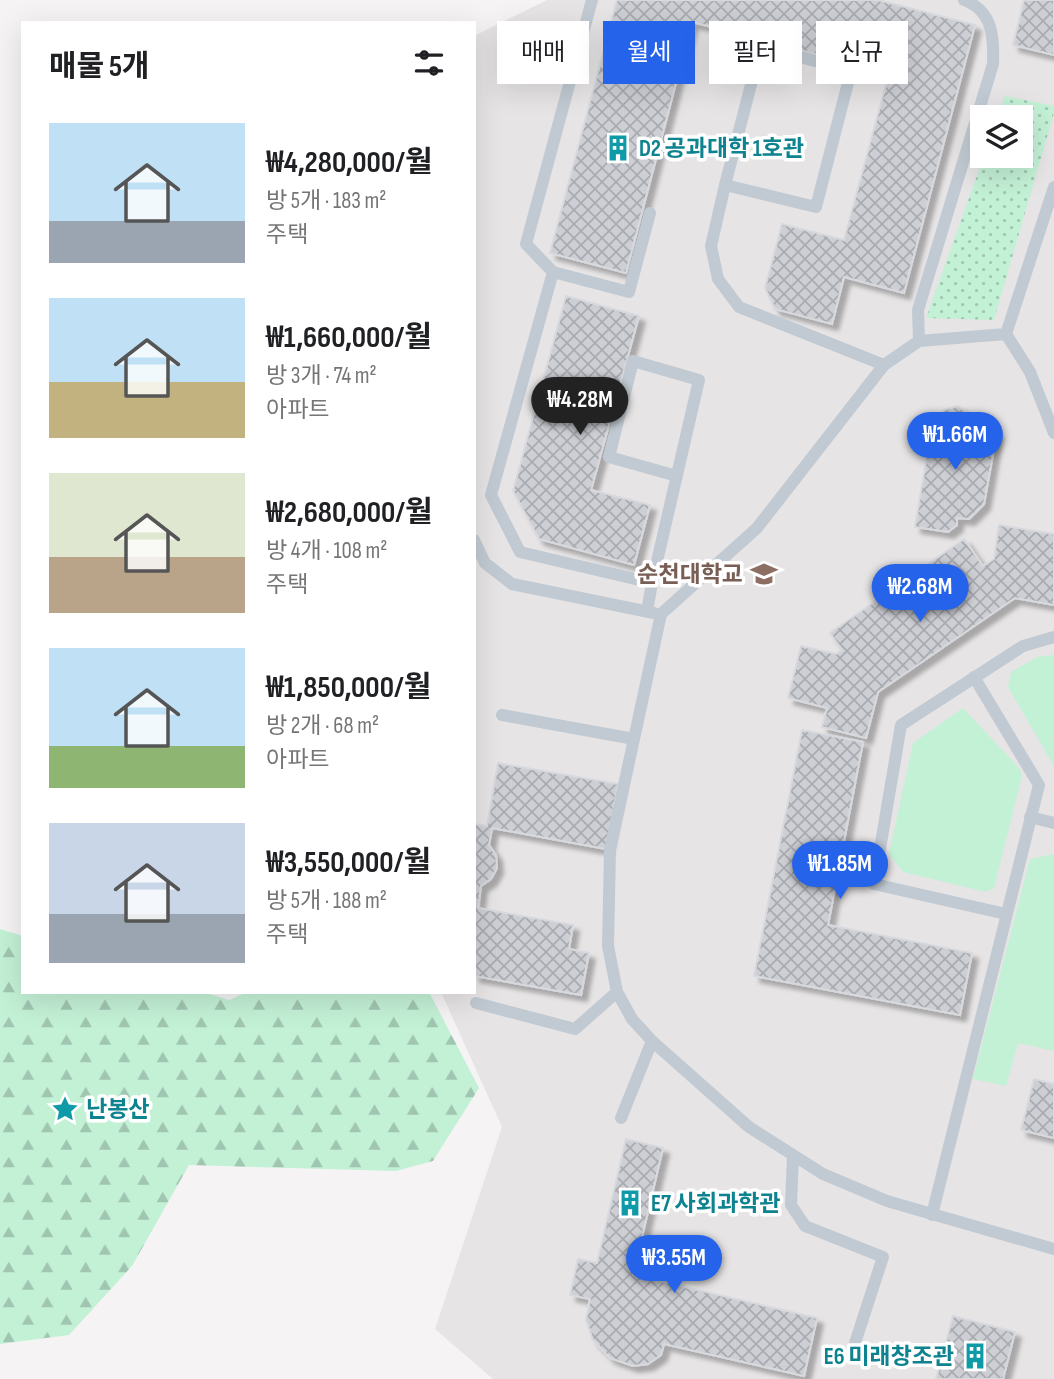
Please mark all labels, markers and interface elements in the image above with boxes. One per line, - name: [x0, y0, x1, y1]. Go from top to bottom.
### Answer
- chip: 매매: [497, 21, 589, 84]
- chip: 월세: [603, 21, 695, 84]
- chip: 필터: [709, 21, 802, 84]
- chip: 신규: [816, 21, 908, 84]
- icon: filters: [410, 44, 448, 82]
- text: 매물 5개: [49, 49, 150, 85]
- map controls: [970, 105, 1033, 168]
- button: layers: [970, 105, 1033, 168]
- building icon: D2 공과대학 1호관: [603, 133, 633, 163]
- place label: D2 공과대학 1호관: [639, 135, 804, 163]
- text: ₩4,280,000/월: [266, 145, 433, 181]
- icon: home: [105, 151, 189, 235]
- text: 방 5개 · 183 m²: [266, 187, 386, 215]
- text: 주택: [266, 221, 308, 249]
- text: ₩1,660,000/월: [266, 320, 432, 356]
- icon: home: [105, 326, 189, 410]
- text: 방 3개 · 74 m²: [266, 362, 377, 390]
- pin: ₩4.28M: [523, 378, 637, 437]
- text: ₩4.28M: [547, 386, 613, 414]
- text: 아파트: [266, 396, 329, 424]
- pin: ₩1.66M: [898, 412, 1012, 472]
- text: ₩1.66M: [923, 421, 987, 449]
- text: ₩2,680,000/월: [266, 495, 433, 531]
- icon: home: [105, 501, 189, 585]
- text: 방 4개 · 108 m²: [266, 537, 387, 565]
- school or university icon: 순천대학교: [749, 559, 779, 589]
- place label: 순천대학교: [637, 561, 743, 589]
- pin: ₩2.68M: [863, 564, 977, 624]
- text: 주택: [266, 571, 308, 599]
- text: ₩2.68M: [888, 573, 952, 601]
- text: ₩1,850,000/월: [266, 670, 431, 706]
- icon: home: [105, 676, 189, 760]
- text: 방 2개 · 68 m²: [266, 712, 379, 740]
- text: 아파트: [266, 746, 329, 774]
- pin: ₩1.85M: [783, 842, 897, 901]
- text: ₩3,550,000/월: [266, 845, 431, 881]
- text: ₩1.85M: [808, 850, 872, 878]
- icon: home: [105, 851, 189, 935]
- text: 방 5개 · 188 m²: [266, 887, 387, 915]
- text: 주택: [266, 921, 308, 949]
- place icon: 난봉산: [50, 1094, 80, 1124]
- place label: 난봉산: [86, 1096, 149, 1124]
- building icon: E7 사회과학관: [615, 1188, 645, 1218]
- place label: E7 사회과학관: [651, 1190, 780, 1218]
- pin: ₩3.55M: [617, 1236, 731, 1295]
- text: ₩3.55M: [642, 1244, 706, 1272]
- building icon: E6 미래창조관: [960, 1341, 990, 1371]
- place label: E6 미래창조관: [824, 1343, 954, 1371]

